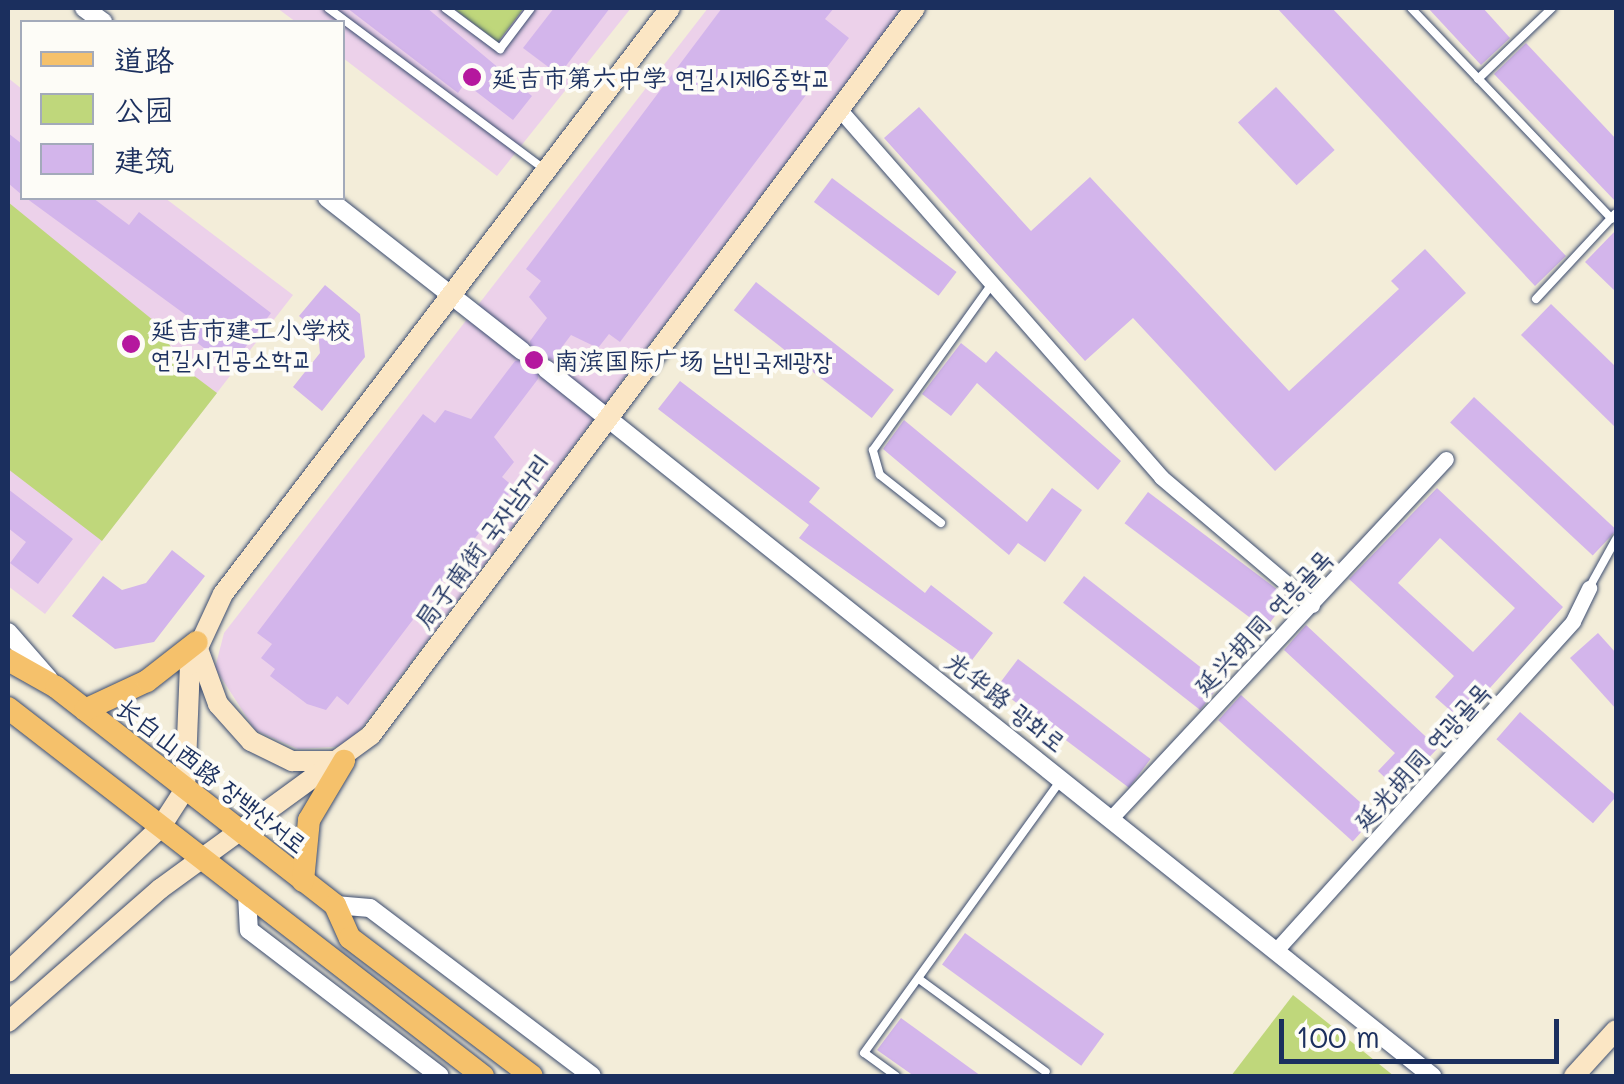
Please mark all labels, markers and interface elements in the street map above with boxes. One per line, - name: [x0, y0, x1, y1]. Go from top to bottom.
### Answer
- legend: [20, 20, 345, 200]
- text: 道路: [114, 39, 174, 79]
- place label: 延吉市第六中学 연길시제6중학교: [492, 62, 831, 92]
- marker: 延吉市第六中学 연길시제6중학교: [461, 66, 483, 88]
- text: 公园: [114, 89, 174, 129]
- text: 建筑: [114, 139, 174, 179]
- place label: 延吉市建工小学校 연길시건공소학교: [151, 315, 351, 374]
- marker: 延吉市建工小学校 연길시건공소학교: [120, 333, 142, 355]
- place label: 南滨国际广场 남빈국제광장: [554, 345, 833, 375]
- marker: 南滨国际广场 남빈국제광장: [523, 349, 545, 371]
- street label: 局子南街 국자남거리: [409, 448, 555, 634]
- street label: 延兴胡同 연흥골목: [1187, 543, 1337, 701]
- street label: 光华路 광화로: [940, 645, 1072, 757]
- street label: 延光胡同 연광골목: [1347, 676, 1495, 836]
- street label: 长白山西路 장백산서로: [111, 691, 313, 859]
- scale bar: [1284, 999, 1564, 1061]
- text: 100 m: [1296, 1016, 1380, 1056]

